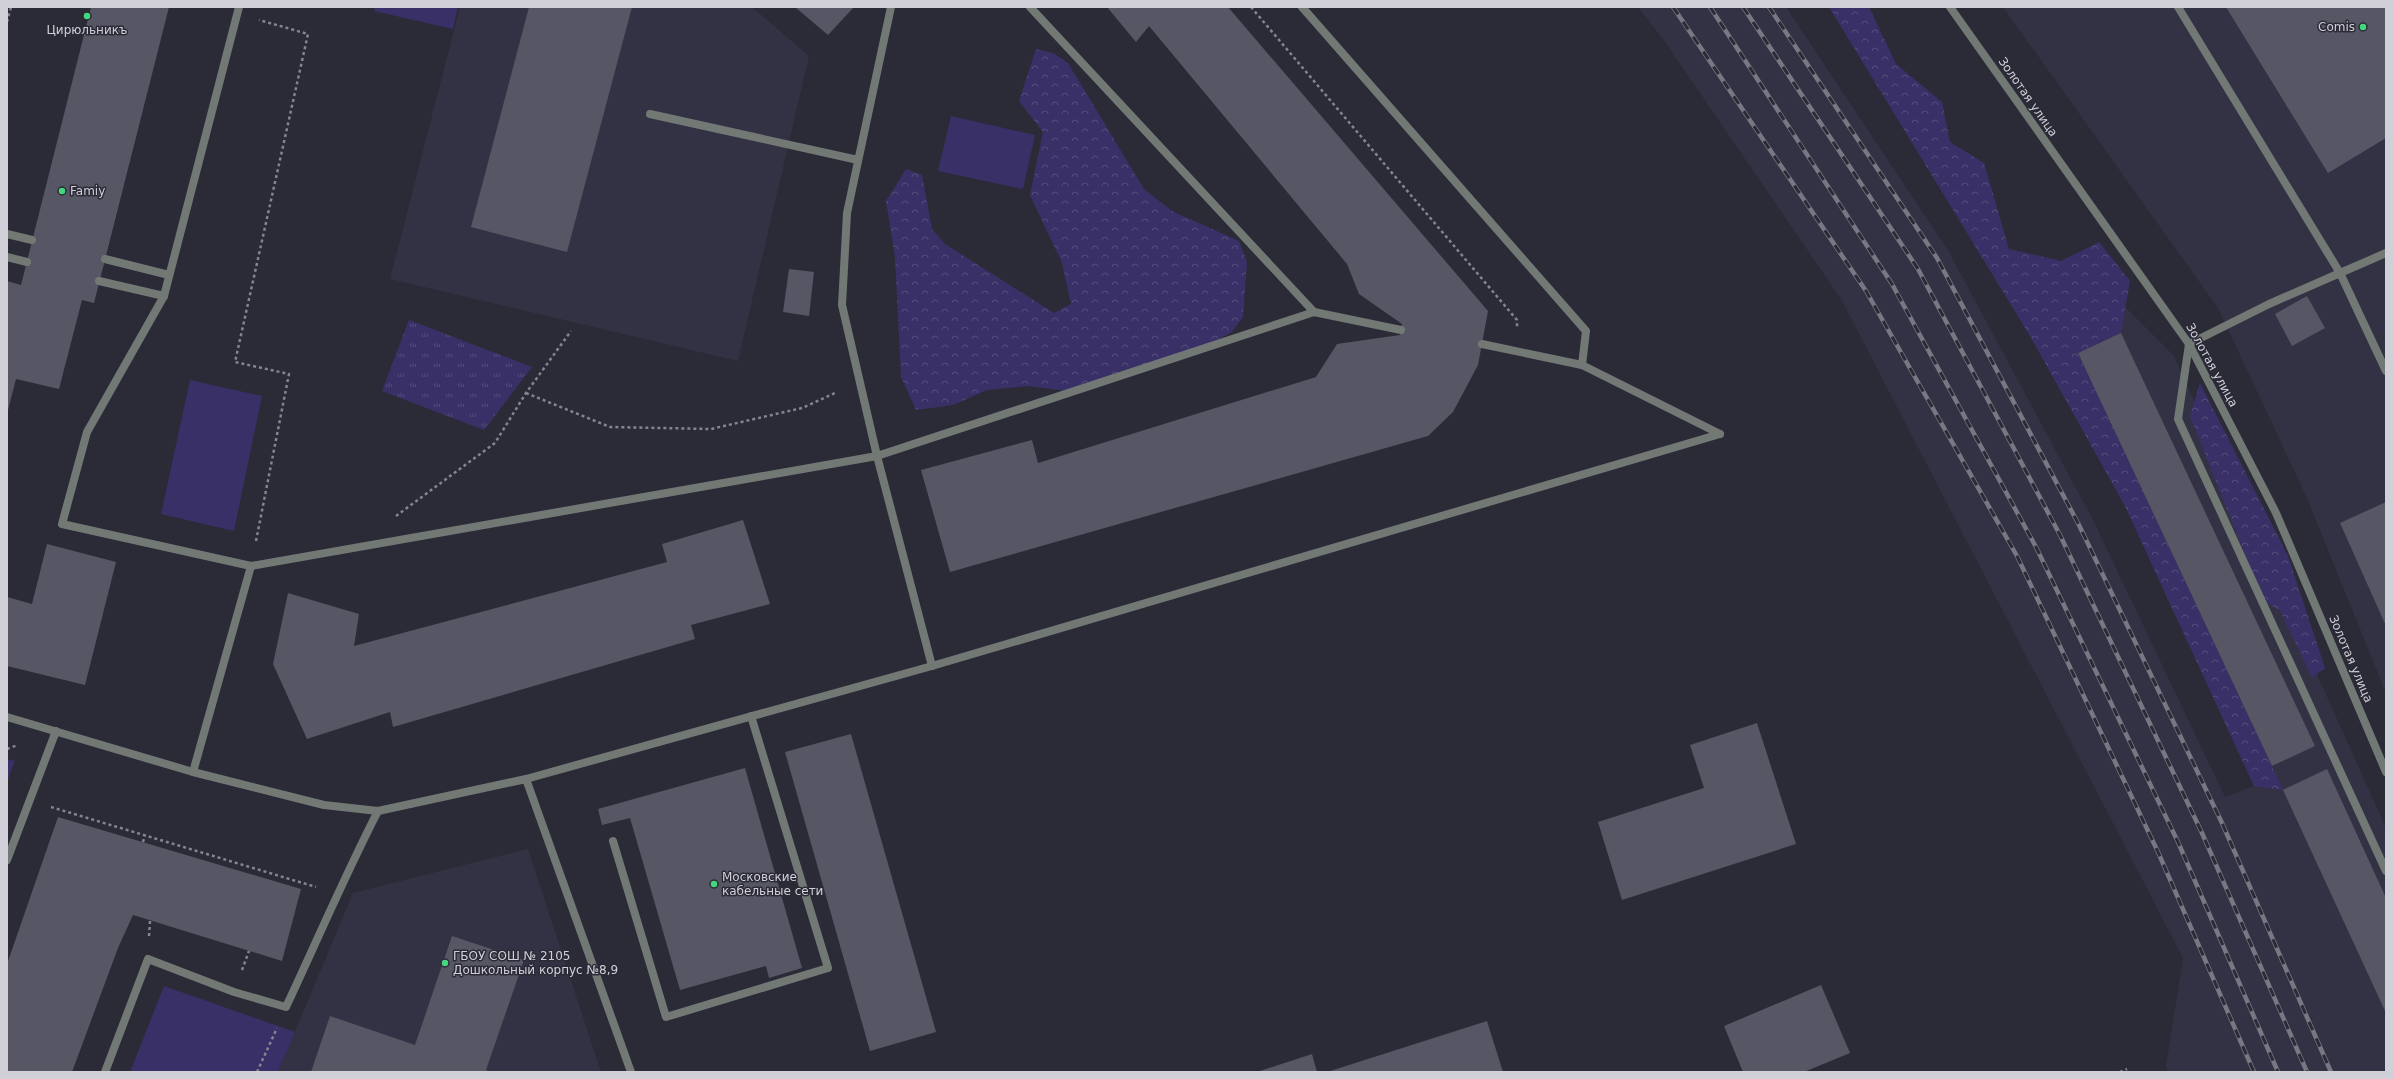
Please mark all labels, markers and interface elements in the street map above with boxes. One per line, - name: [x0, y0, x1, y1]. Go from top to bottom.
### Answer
- marker: Цирюльникъ: [82, 11, 92, 21]
- place label: Comis: [2318, 20, 2355, 34]
- marker: Comis: [2358, 22, 2368, 32]
- place label: Цирюльникъ: [47, 23, 127, 37]
- street label: Золотая улица: [1995, 55, 2061, 139]
- place label: Famiy: [70, 184, 105, 198]
- marker: Famiy: [57, 186, 67, 196]
- street label: Золотая улица: [2183, 321, 2241, 409]
- street label: Золотая улица: [2326, 613, 2376, 705]
- place label: Московские кабельные сети: [722, 870, 823, 898]
- marker: Московские кабельные сети: [709, 879, 719, 889]
- place label: ГБОУ СОШ № 2105 Дошкольный корпус №8,9: [453, 949, 618, 977]
- marker: ГБОУ СОШ № 2105 Дошкольный корпус №8,9: [440, 958, 450, 968]

